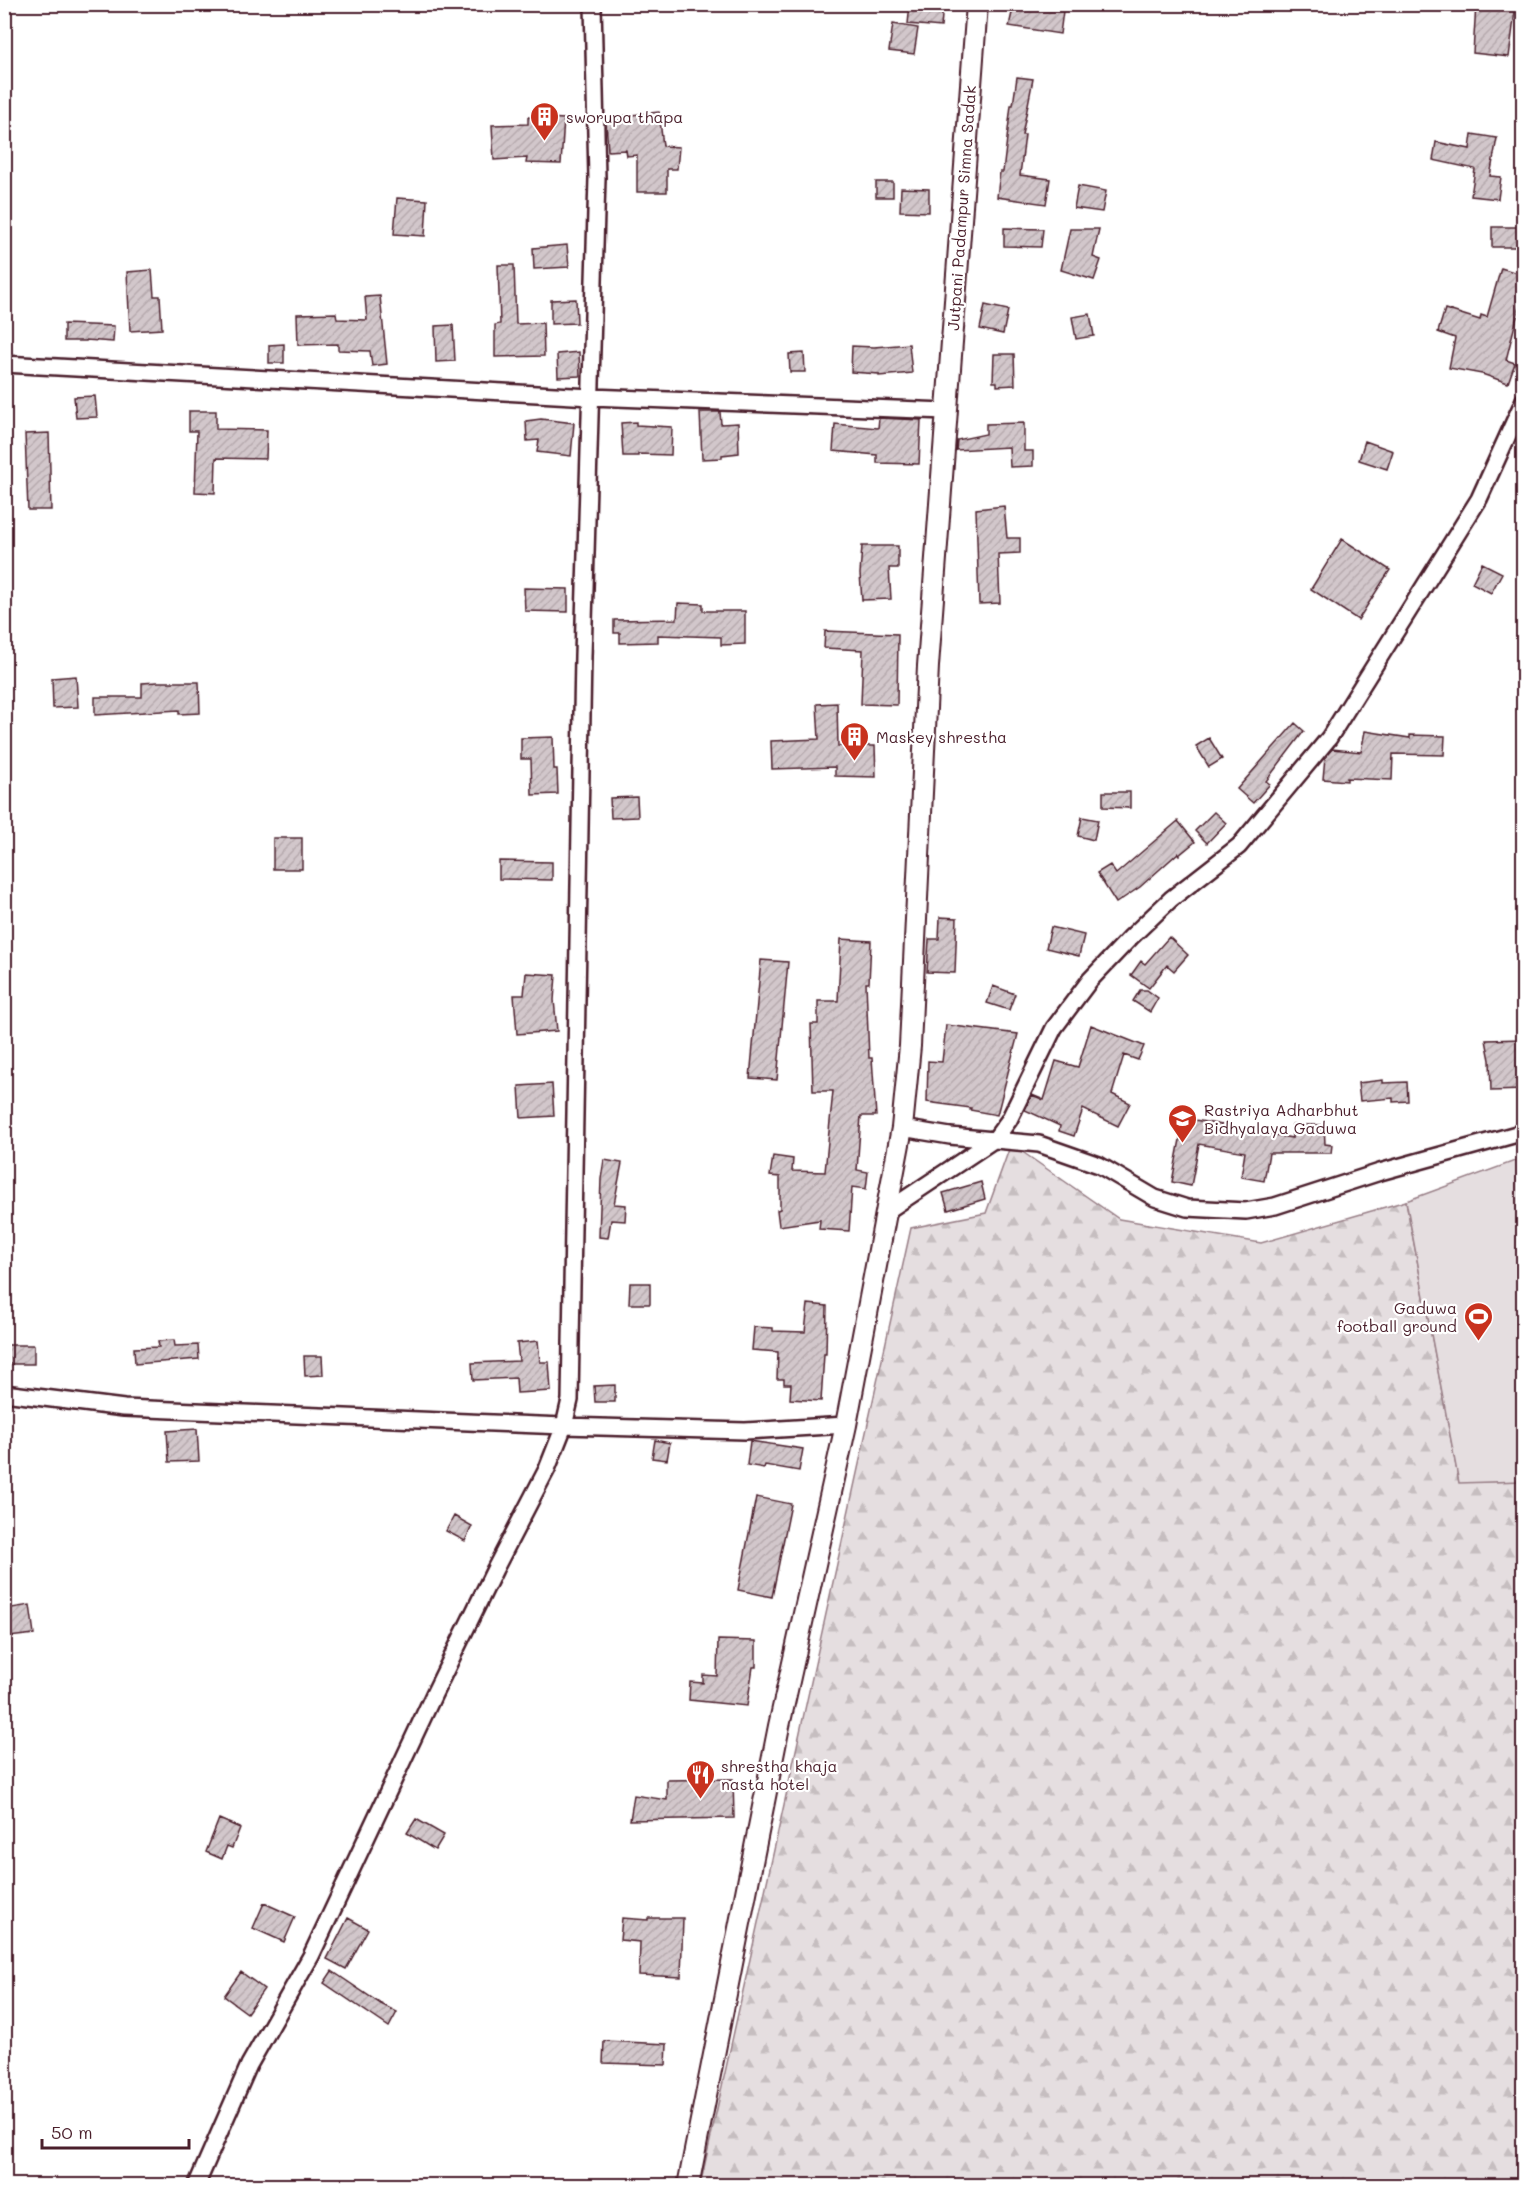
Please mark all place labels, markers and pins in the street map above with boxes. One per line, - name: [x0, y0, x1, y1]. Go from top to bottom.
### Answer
- building icon: sworupa thapa: [529, 100, 561, 142]
- place label: sworupa thapa: [566, 106, 683, 127]
- building icon: Maskey shrestha: [839, 720, 871, 762]
- place label: Maskey shrestha: [876, 726, 1007, 747]
- place label: Rastriya Adharbhut Bidhyalaya Gaduwa: [1204, 1099, 1359, 1138]
- school or university icon: Rastriya Adharbhut Bidhyalaya Gaduwa: [1167, 1102, 1199, 1144]
- place label: Gaduwa football ground: [1337, 1297, 1457, 1336]
- sports icon: Gaduwa football ground: [1462, 1300, 1494, 1342]
- place label: shrestha khaja nasta hotel: [721, 1755, 838, 1794]
- restaurant icon: shrestha khaja nasta hotel: [684, 1758, 716, 1800]

